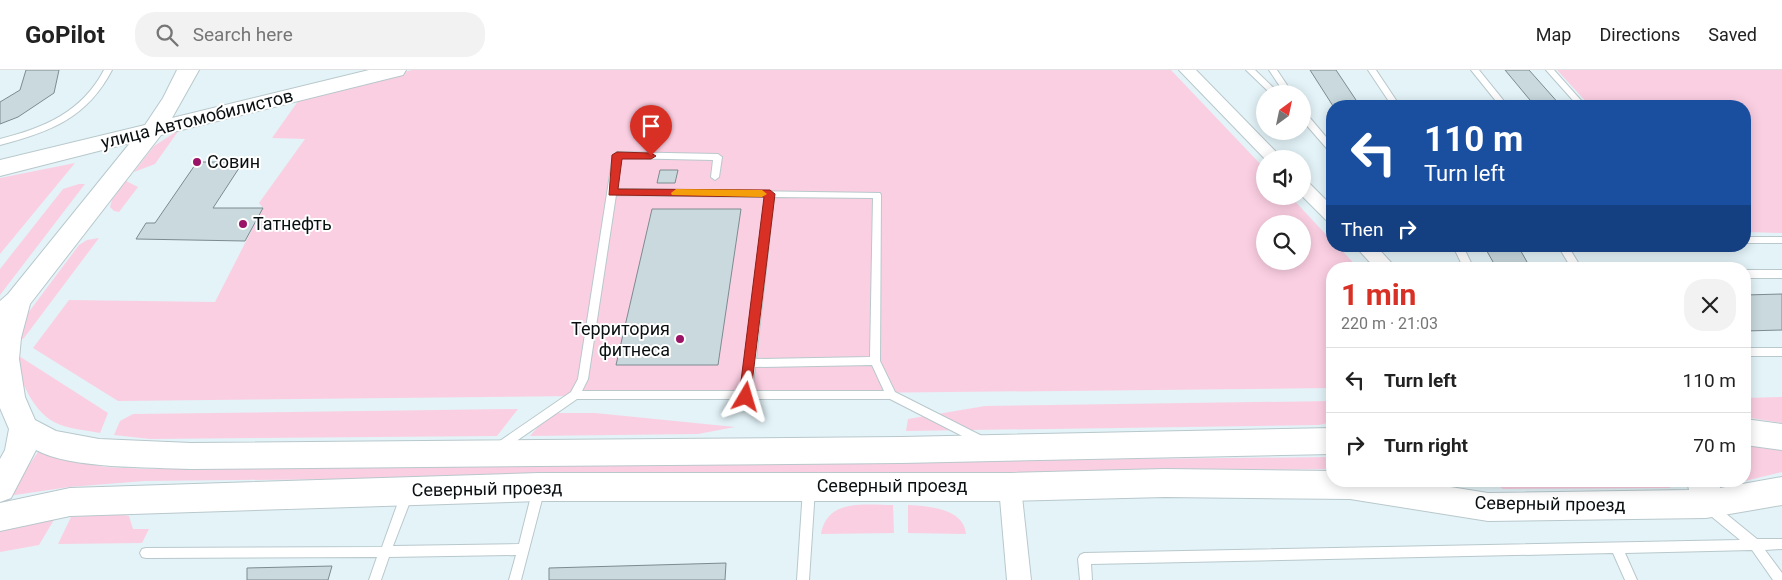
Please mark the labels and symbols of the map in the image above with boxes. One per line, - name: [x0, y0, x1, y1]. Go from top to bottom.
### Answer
- street label: улица Автомобилистов: [99, 84, 295, 153]
- north arrow: [1256, 85, 1311, 140]
- pin: [630, 105, 672, 156]
- place label: Совин: [207, 151, 260, 172]
- marker: Совин: [191, 156, 203, 168]
- place label: Татнефть: [253, 213, 332, 234]
- marker: Татнефть: [237, 218, 249, 230]
- place label: Территория фитнеса: [571, 318, 670, 360]
- marker: Территория фитнеса: [674, 333, 686, 345]
- position arrow: [719, 370, 771, 422]
- street label: Северный проезд: [817, 475, 967, 496]
- street label: Северный проезд: [411, 477, 563, 500]
- street label: Северный проезд: [1474, 492, 1626, 515]

